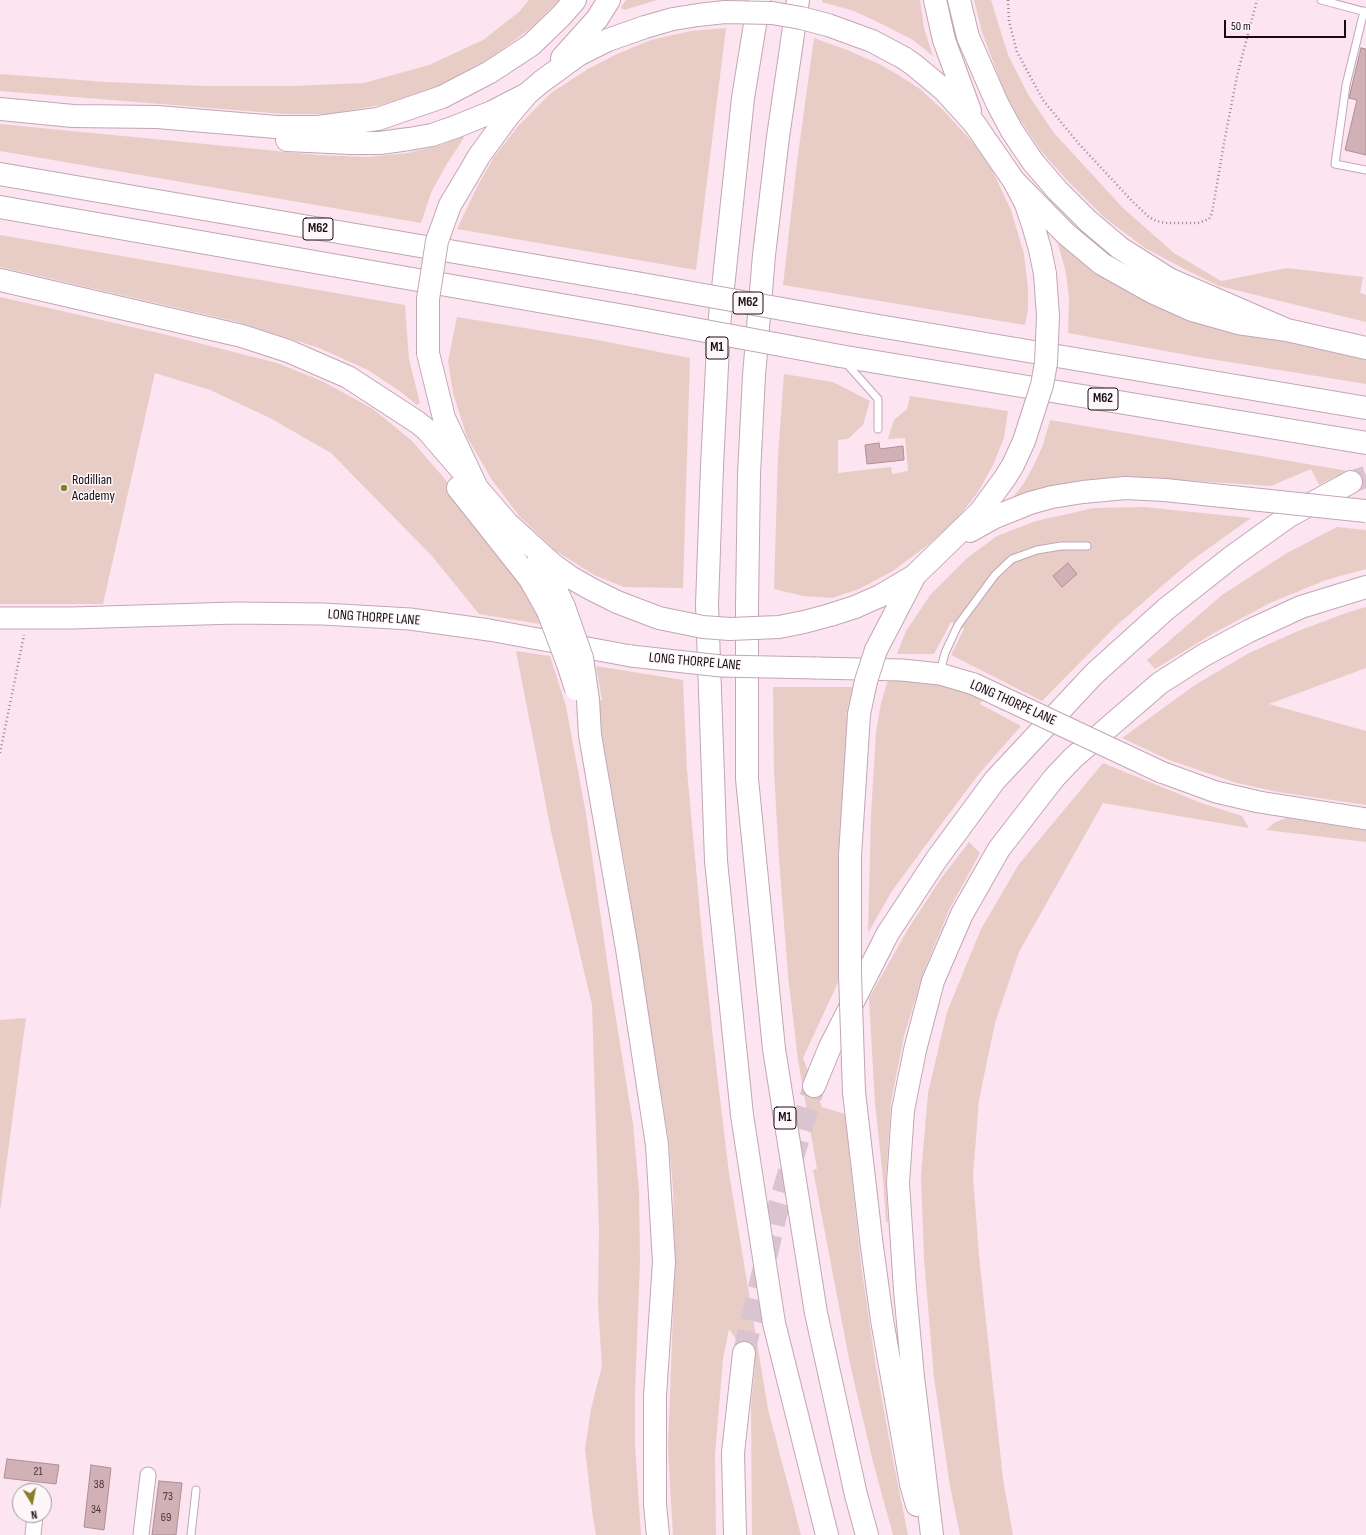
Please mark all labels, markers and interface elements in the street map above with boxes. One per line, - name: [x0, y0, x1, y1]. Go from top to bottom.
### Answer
- scale bar: [1226, 12, 1348, 38]
- text: 50 m: [1231, 19, 1251, 34]
- road number: M62: [303, 218, 333, 240]
- road number: M62: [733, 292, 763, 314]
- road number: M1: [706, 337, 728, 359]
- road number: M62: [1088, 388, 1118, 410]
- place label: Rodillian Academy: [72, 472, 115, 504]
- marker: Rodillian Academy: [59, 483, 69, 493]
- street label: LONG THORPE LANE: [327, 606, 421, 630]
- street label: LONG THORPE LANE: [648, 650, 742, 674]
- street label: LONG THORPE LANE: [967, 677, 1059, 729]
- road number: M1: [774, 1107, 796, 1129]
- house number: 21: [33, 1465, 43, 1479]
- house number: 38: [94, 1478, 104, 1492]
- north arrow: [12, 1483, 52, 1523]
- house number: 73: [163, 1490, 173, 1504]
- house number: 34: [91, 1503, 101, 1517]
- text: N: [30, 1507, 38, 1521]
- house number: 69: [161, 1511, 171, 1525]

